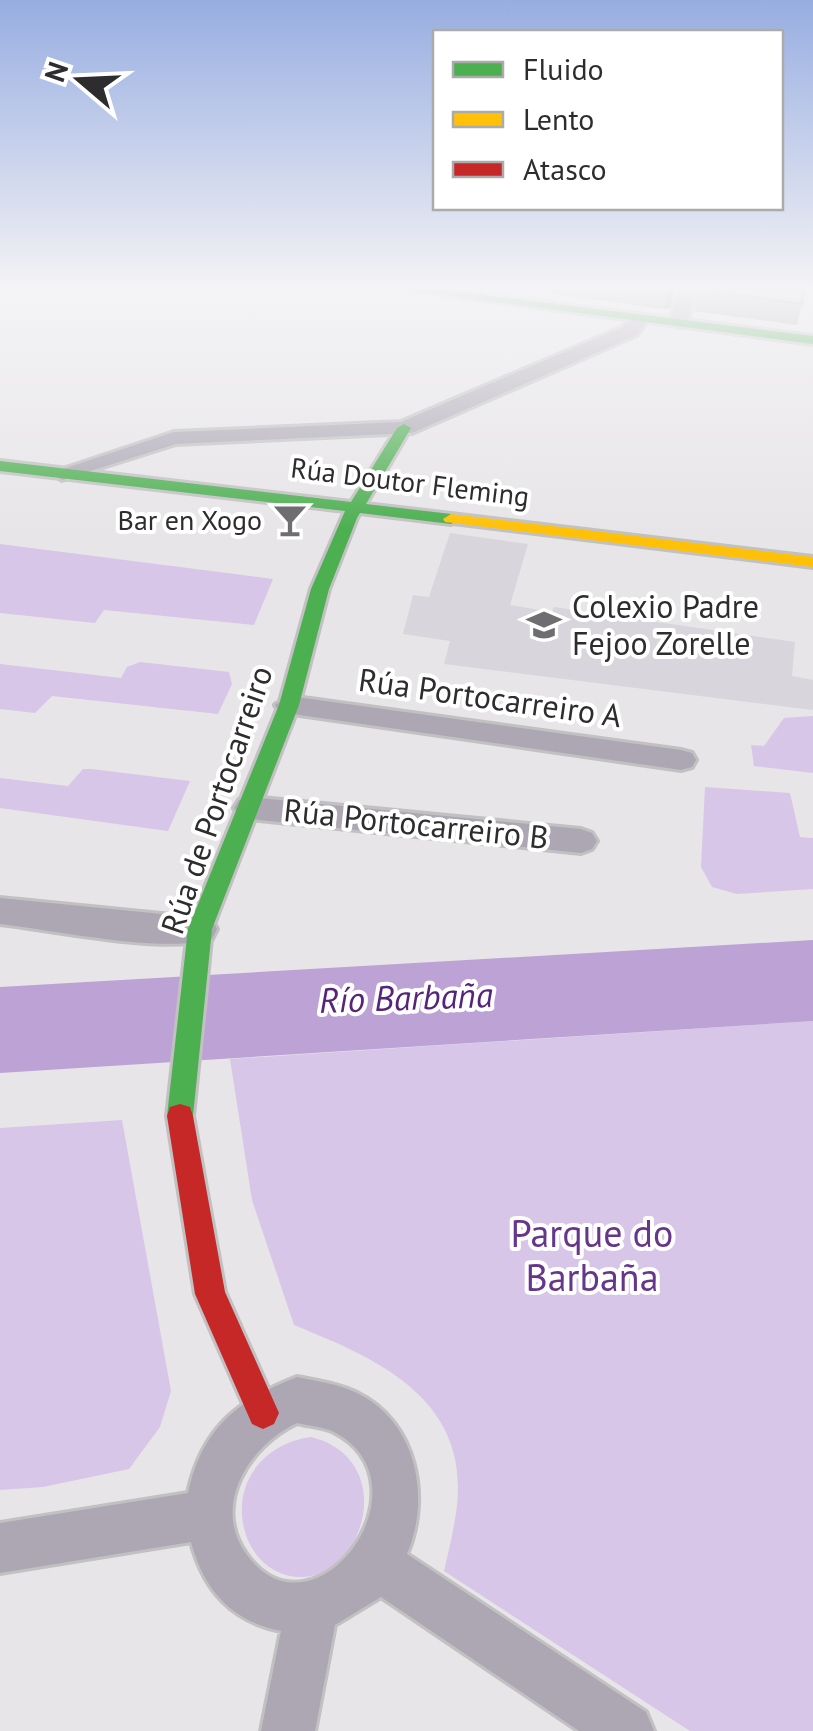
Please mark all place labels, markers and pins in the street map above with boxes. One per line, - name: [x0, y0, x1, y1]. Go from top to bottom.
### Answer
- place label: Bar en Xogo: [118, 501, 262, 538]
- bar icon: Bar en Xogo: [271, 501, 309, 539]
- place label: Colexio Padre Fejoo Zorelle: [572, 585, 759, 664]
- school or university icon: Colexio Padre Fejoo Zorelle: [525, 606, 563, 644]

